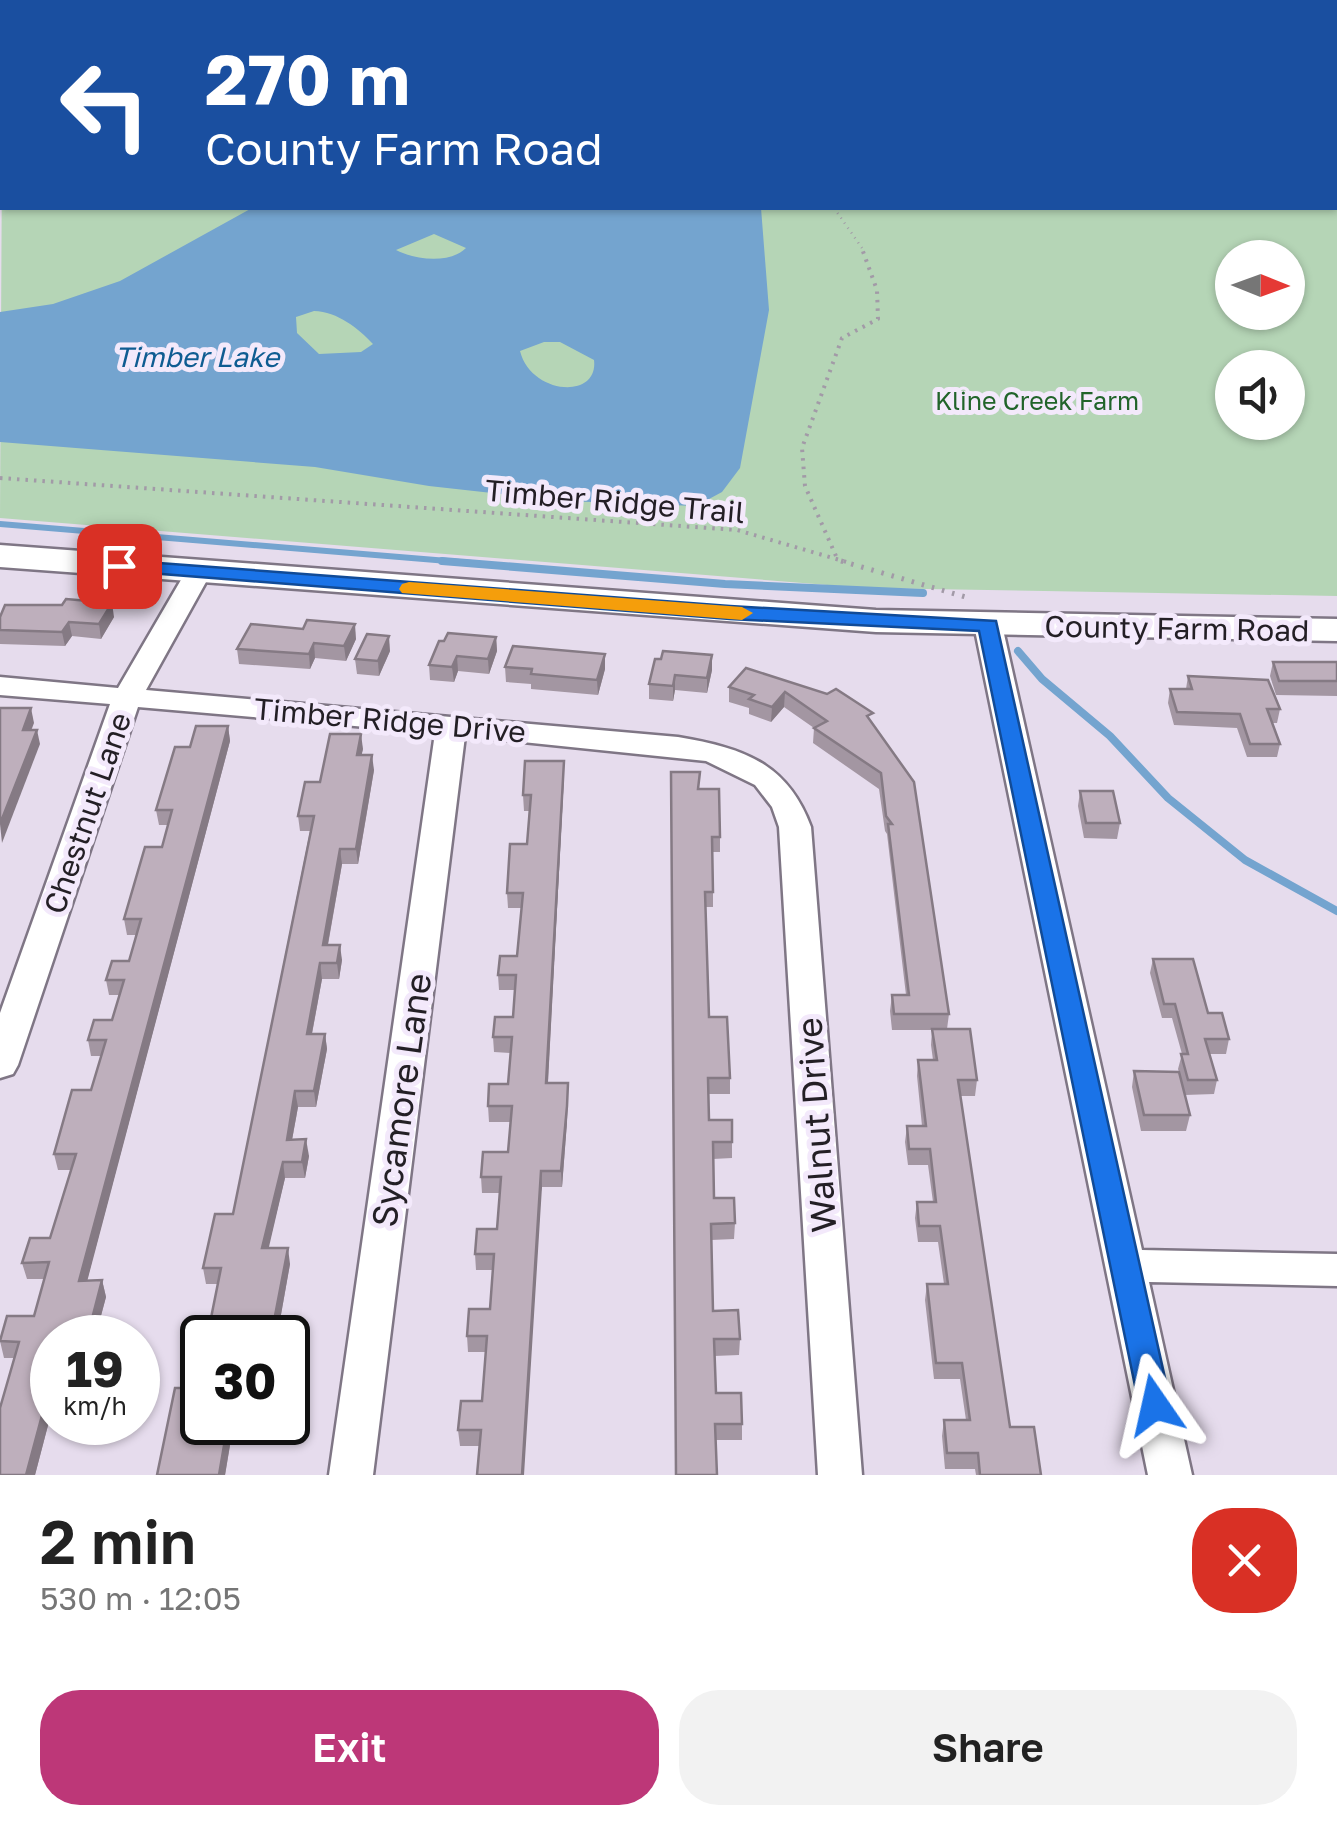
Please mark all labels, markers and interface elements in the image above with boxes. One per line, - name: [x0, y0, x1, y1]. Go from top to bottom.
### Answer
- text: 270 m: [205, 36, 410, 120]
- icon: left: [40, 40, 170, 170]
- text: County Farm Road: [205, 121, 603, 175]
- north arrow: [1215, 240, 1305, 330]
- map controls: [1215, 240, 1305, 440]
- water label: Timber Lake: [115, 340, 281, 373]
- button: sound: [1215, 350, 1305, 440]
- park label: Kline Creek Farm: [935, 385, 1139, 416]
- street label: Timber Ridge Trail: [484, 472, 746, 530]
- pin: [77, 524, 162, 609]
- icon: arrive: [92, 539, 147, 594]
- street label: County Farm Road: [1044, 608, 1310, 648]
- street label: Timber Ridge Drive: [253, 690, 527, 750]
- street label: Chestnut Lane: [36, 708, 138, 918]
- street label: Sycamore Lane: [362, 970, 440, 1230]
- street label: Walnut Drive: [788, 1016, 844, 1234]
- speed limit sign: 30: [180, 1315, 310, 1445]
- text: 19: [66, 1338, 124, 1398]
- position arrow: [1103, 1353, 1207, 1457]
- text: km/h: [63, 1390, 127, 1421]
- text: 2 min: [40, 1505, 196, 1577]
- button: close: [1192, 1508, 1297, 1613]
- text: 530 m · 12:05: [40, 1579, 241, 1617]
- button: Exit: [40, 1690, 659, 1805]
- button: Share: [679, 1690, 1297, 1805]

